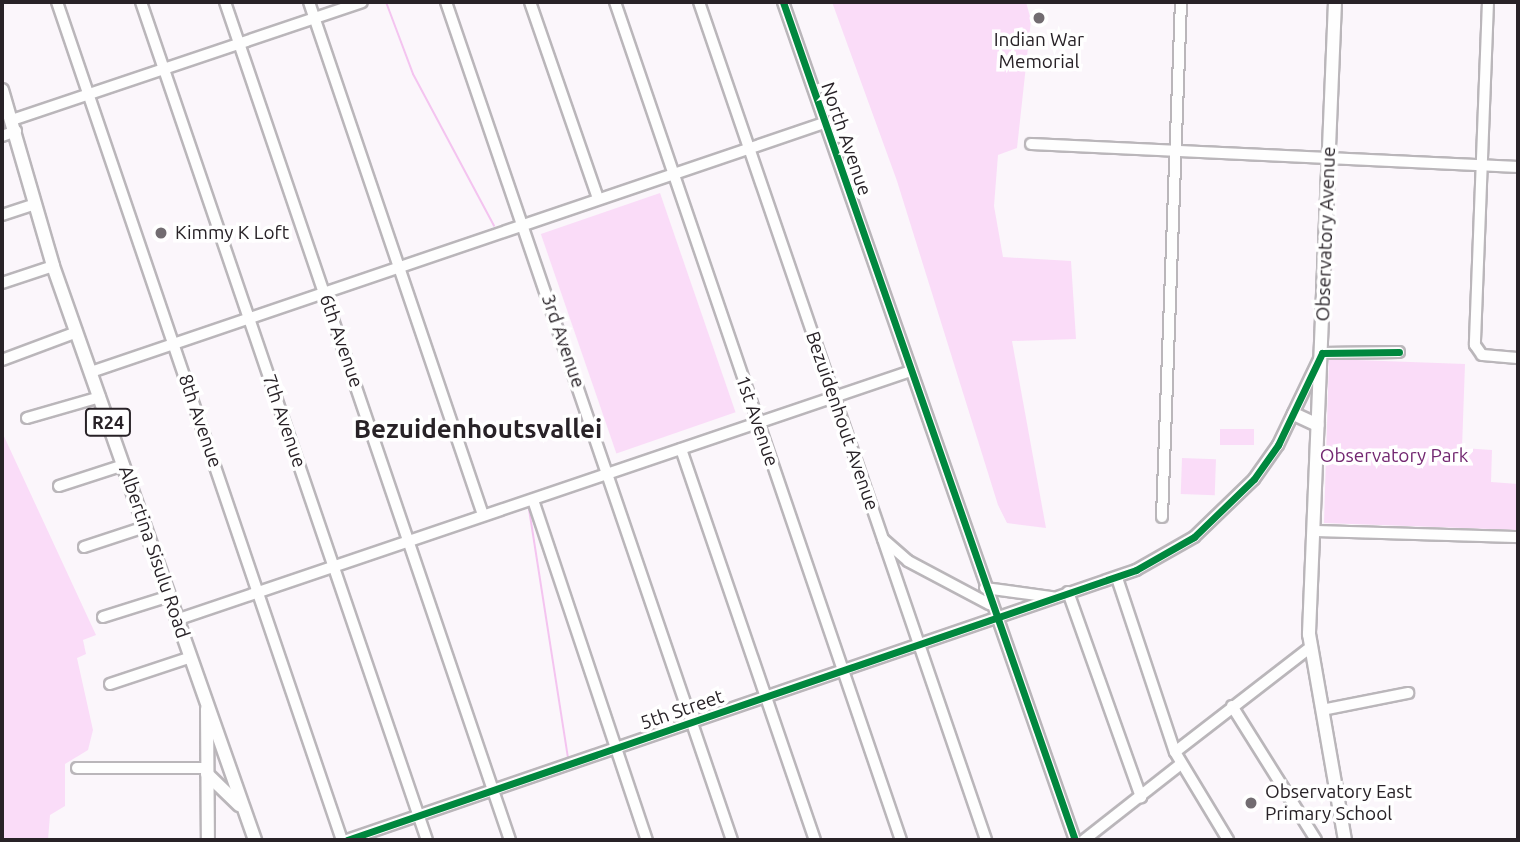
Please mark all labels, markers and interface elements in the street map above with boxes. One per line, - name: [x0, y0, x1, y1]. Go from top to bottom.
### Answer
- marker: Indian War Memorial: [1031, 10, 1047, 26]
- place label: Indian War Memorial: [994, 29, 1084, 73]
- street label: North Avenue: [816, 79, 876, 199]
- street label: Observatory Avenue: [1312, 146, 1340, 322]
- place label: Kimmy K Loft: [175, 222, 289, 244]
- marker: Kimmy K Loft: [153, 225, 169, 241]
- street label: 6th Avenue: [314, 291, 368, 391]
- street label: 3rd Avenue: [536, 291, 590, 391]
- street label: Bezuidenhout Avenue: [801, 328, 883, 514]
- street label: 8th Avenue: [173, 371, 227, 471]
- street label: 7th Avenue: [257, 371, 311, 471]
- street label: 1st Avenue: [731, 372, 783, 470]
- road number: R24: [84, 408, 132, 436]
- district label: Bezuidenhoutsvallei: [354, 413, 602, 445]
- park label: Observatory Park: [1320, 445, 1468, 467]
- street label: Albertina Sisulu Road: [114, 463, 194, 641]
- street label: 5th Street: [637, 685, 727, 735]
- place label: Observatory East Primary School: [1265, 781, 1412, 825]
- marker: Observatory East Primary School: [1243, 795, 1259, 811]

